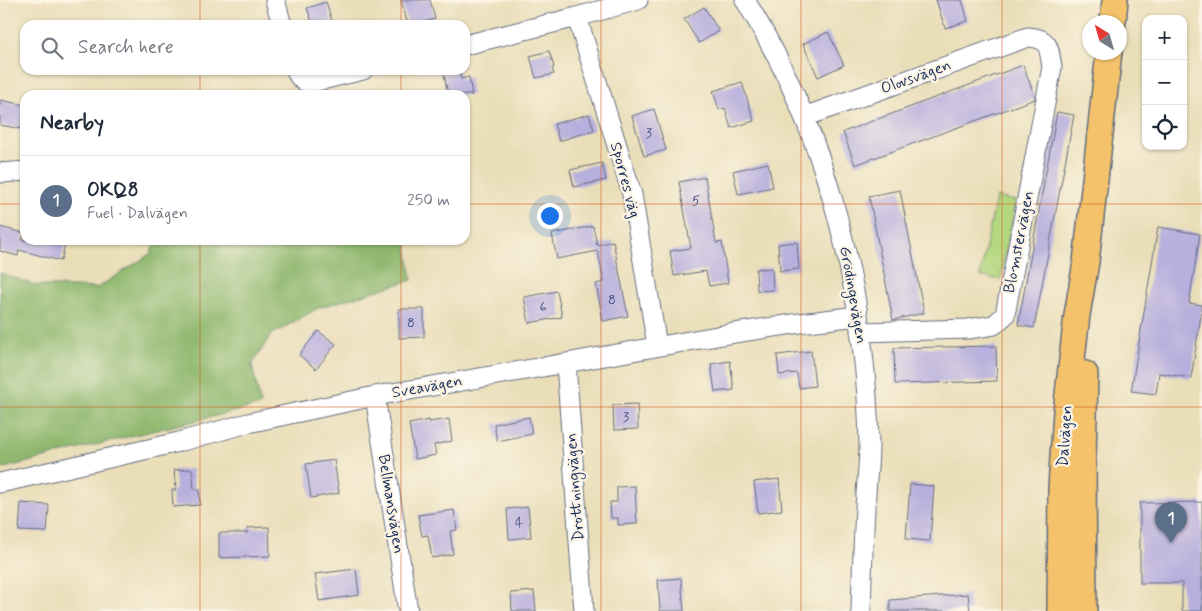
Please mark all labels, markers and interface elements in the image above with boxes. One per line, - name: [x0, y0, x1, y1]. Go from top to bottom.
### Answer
- north arrow: [1082, 15, 1127, 60]
- map controls: [1142, 15, 1187, 150]
- button: +: [1142, 15, 1187, 60]
- search box: [20, 20, 470, 75]
- icon: search: [38, 34, 66, 62]
- text: Search here: [78, 35, 174, 60]
- street label: Olovsvägen: [878, 55, 954, 99]
- button: −: [1142, 60, 1187, 105]
- button: locate: [1142, 105, 1187, 150]
- text: Nearby: [40, 109, 104, 137]
- house number: 3: [646, 124, 652, 142]
- street label: Sporres väg: [605, 140, 645, 220]
- text: OKQ8: [87, 178, 139, 203]
- street label: Blomstervägen: [999, 189, 1039, 295]
- text: 1: [52, 190, 60, 211]
- text: 250 m: [407, 190, 450, 211]
- house number: 5: [692, 192, 700, 210]
- text: Fuel · Dalvägen: [87, 203, 188, 224]
- your location: [537, 203, 563, 229]
- street label: Grödingevägen: [833, 245, 872, 345]
- house number: 8: [608, 291, 616, 309]
- house number: 6: [539, 298, 547, 316]
- house number: 8: [407, 314, 415, 332]
- street label: Sveavägen: [390, 370, 464, 404]
- street label: Dalvägen: [1052, 404, 1078, 468]
- house number: 3: [623, 408, 629, 426]
- street label: Drottningvägen: [561, 432, 590, 542]
- street label: Bellmansvägen: [373, 453, 409, 555]
- pin: 1: [1155, 502, 1187, 543]
- house number: 4: [515, 514, 523, 532]

